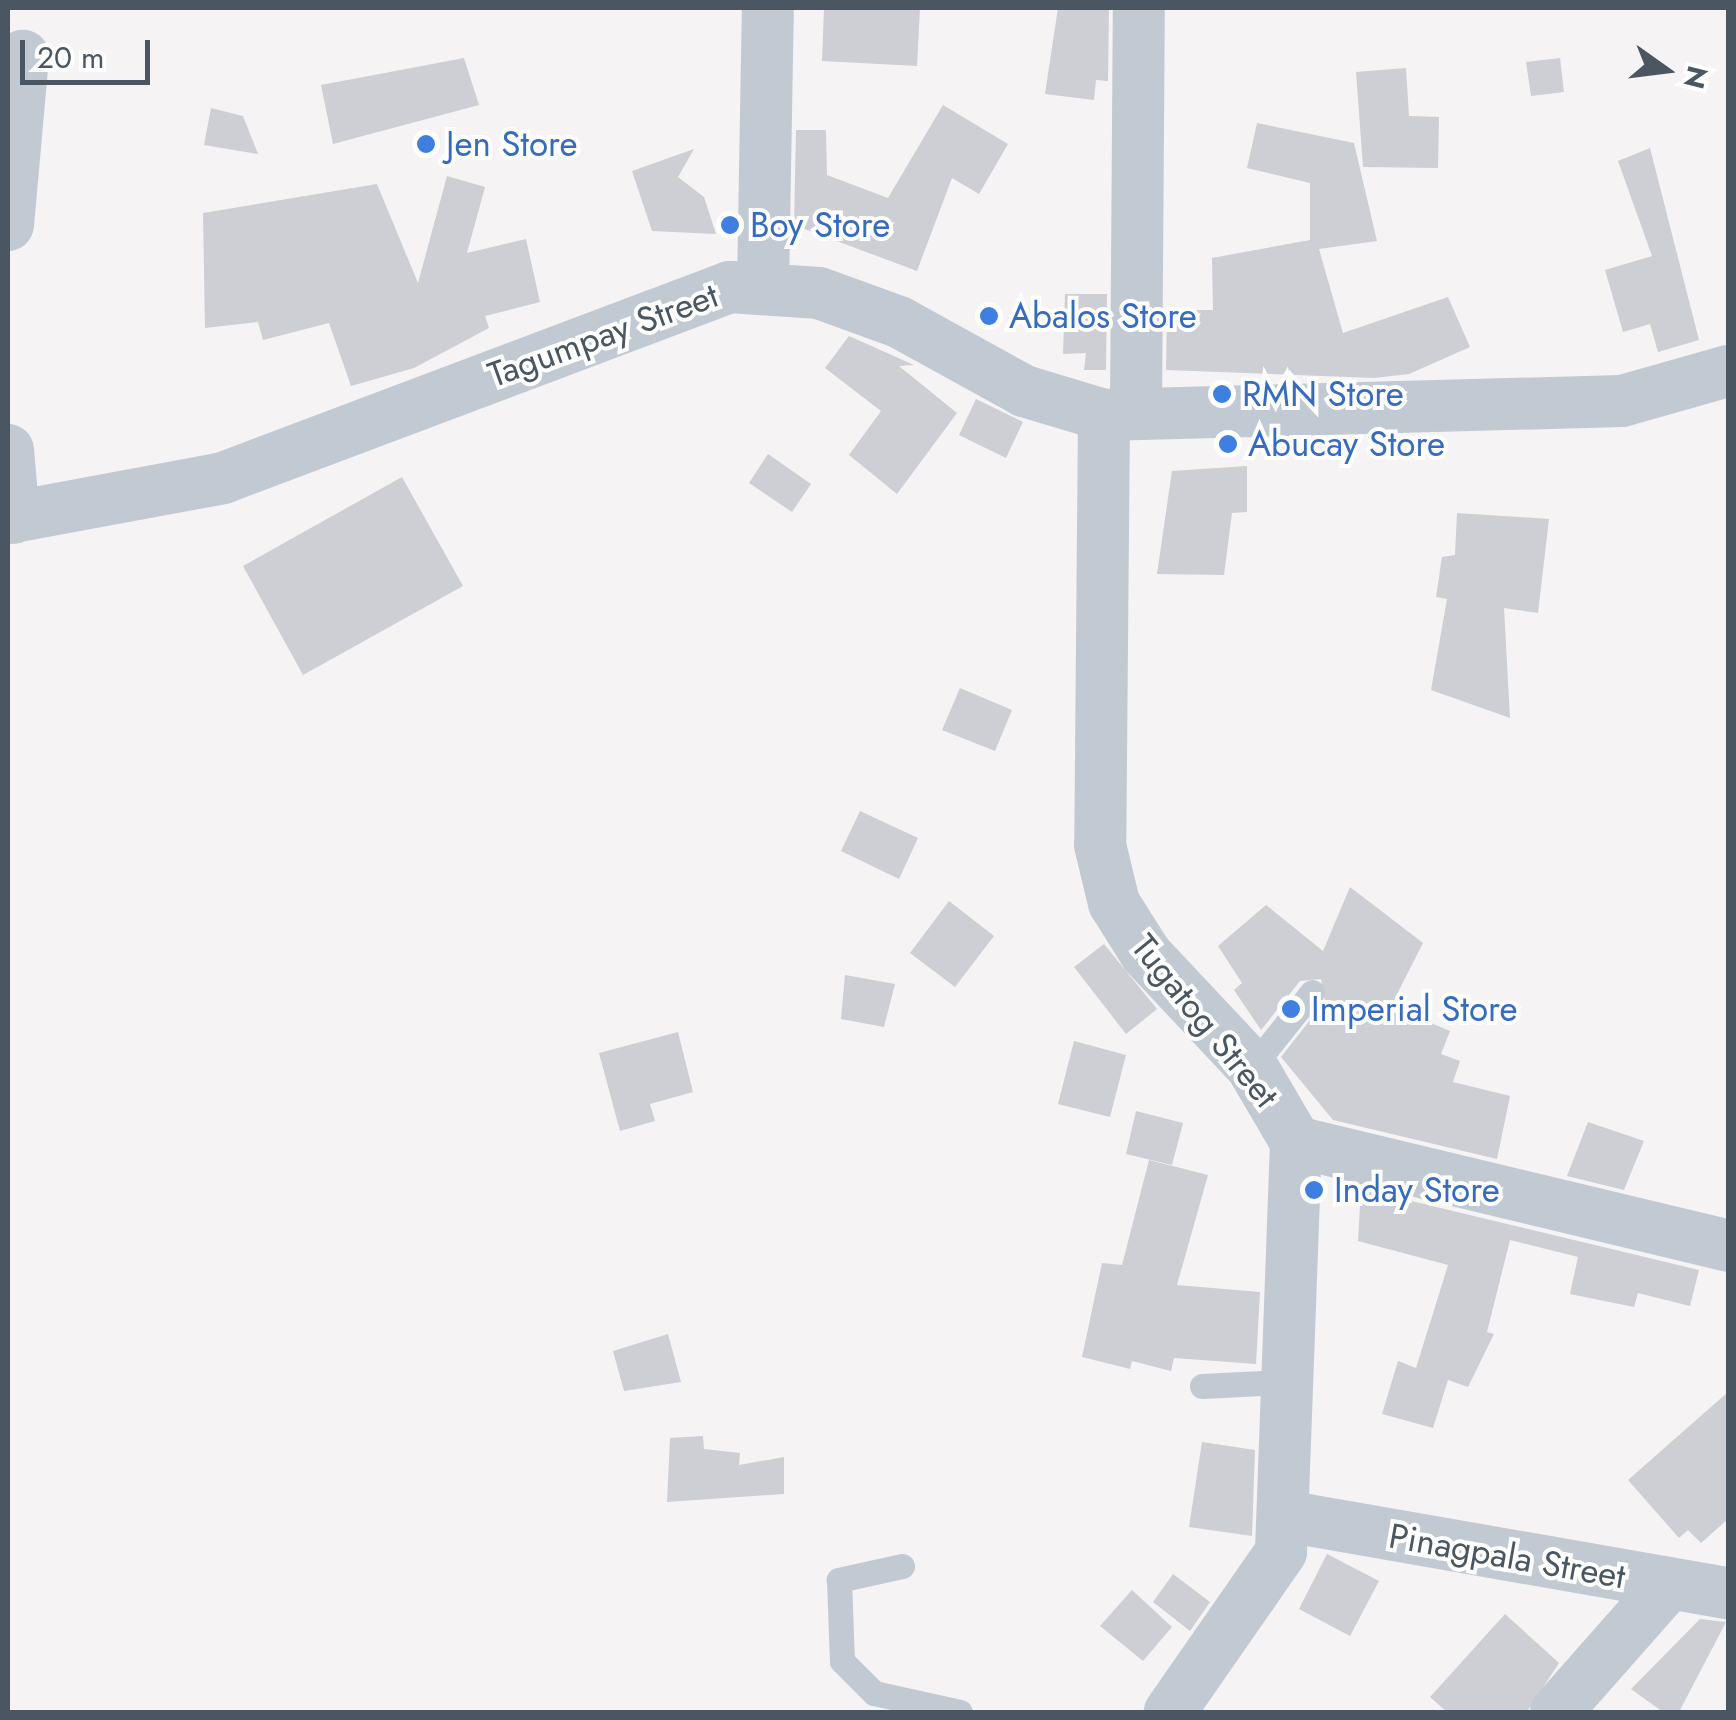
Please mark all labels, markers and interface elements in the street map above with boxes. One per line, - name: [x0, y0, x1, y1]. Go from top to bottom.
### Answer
- scale bar: [25, 20, 155, 82]
- north arrow: [1616, 20, 1716, 120]
- text: 20 m: [37, 36, 104, 79]
- text: N: [1673, 62, 1718, 93]
- place label: Jen Store: [446, 123, 577, 165]
- marker: Jen Store: [415, 133, 437, 155]
- place label: Boy Store: [750, 204, 890, 246]
- marker: Boy Store: [719, 214, 741, 236]
- street label: Tagumpay Street: [482, 274, 724, 396]
- place label: Abalos Store: [1009, 295, 1197, 337]
- marker: Abalos Store: [978, 305, 1000, 327]
- place label: RMN Store: [1242, 373, 1404, 415]
- marker: RMN Store: [1211, 383, 1233, 405]
- place label: Abucay Store: [1248, 423, 1445, 465]
- marker: Abucay Store: [1217, 433, 1239, 455]
- street label: Tugatog Street: [1123, 926, 1287, 1116]
- place label: Imperial Store: [1311, 988, 1518, 1030]
- marker: Imperial Store: [1280, 998, 1302, 1020]
- place label: Inday Store: [1334, 1169, 1500, 1211]
- marker: Inday Store: [1303, 1179, 1325, 1201]
- street label: Pinagpala Street: [1386, 1515, 1628, 1597]

